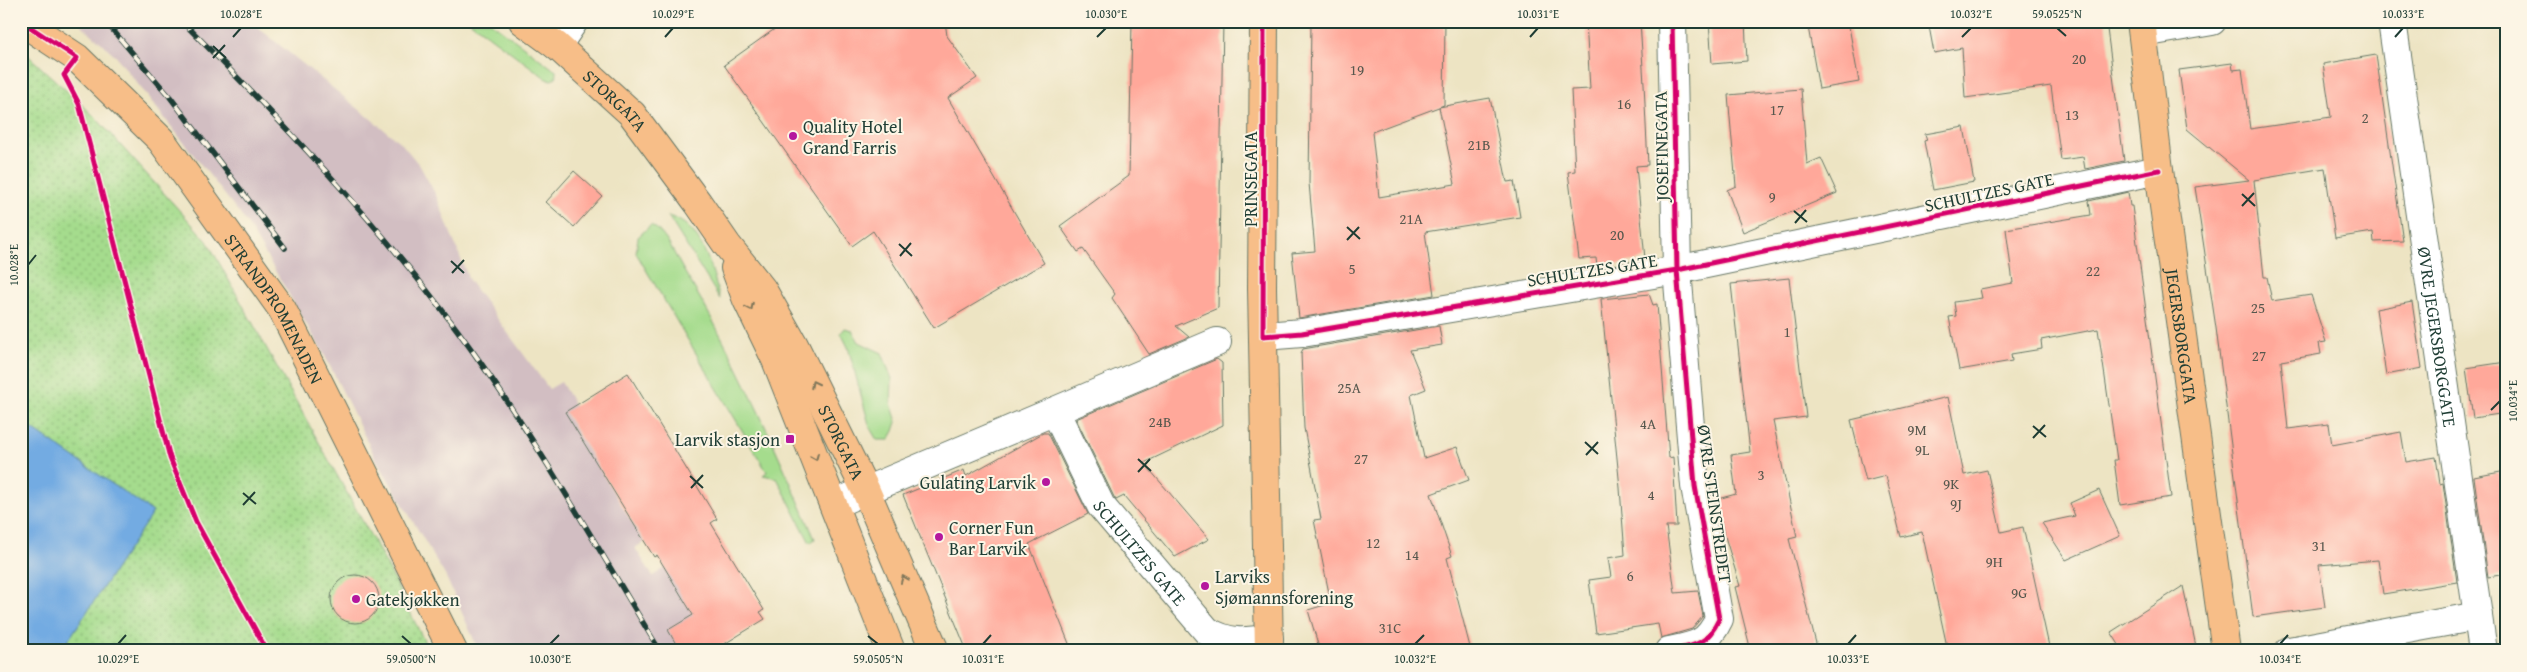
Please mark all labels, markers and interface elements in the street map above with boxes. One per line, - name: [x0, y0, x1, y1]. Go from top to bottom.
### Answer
- text: 10.028°E: [220, 5, 262, 22]
- text: 10.029°E: [652, 5, 694, 22]
- text: 10.030°E: [1085, 5, 1127, 22]
- text: 10.031°E: [1517, 5, 1559, 22]
- text: 10.032°E: [1950, 5, 1992, 22]
- text: 59.0525°N: [2032, 5, 2082, 22]
- text: 10.033°E: [2382, 5, 2424, 22]
- house number: 20: [2072, 48, 2086, 69]
- house number: 19: [1350, 59, 1364, 80]
- street label: STORGATA: [577, 62, 654, 137]
- street label: JOSEFINEGATA: [1647, 91, 1675, 203]
- house number: 16: [1617, 93, 1631, 114]
- house number: 17: [1770, 99, 1784, 120]
- house number: 13: [2065, 104, 2079, 125]
- house number: 2: [2361, 107, 2369, 128]
- place label: Quality Hotel Grand Farris: [803, 113, 903, 161]
- marker: Quality Hotel Grand Farris: [787, 130, 799, 142]
- street label: PRINSEGATA: [1237, 131, 1264, 227]
- house number: 21B: [1468, 134, 1490, 155]
- street label: SCHULTZES GATE: [1922, 165, 2056, 219]
- house number: 9: [1768, 186, 1776, 207]
- house number: 21A: [1399, 208, 1423, 229]
- house number: 20: [1610, 224, 1624, 245]
- street label: STRANDPROMENADEN: [218, 228, 331, 388]
- text: 10.028°E: [5, 244, 22, 286]
- street label: ØVRE JEGERSBORGGATE: [2411, 245, 2464, 429]
- street label: SCHULTZES GATE: [1525, 246, 1659, 294]
- house number: 5: [1348, 258, 1356, 279]
- house number: 22: [2086, 260, 2100, 281]
- street label: JEGERSBORGGATA: [2159, 265, 2205, 406]
- house number: 25: [2251, 297, 2265, 318]
- one-way arrow: [744, 302, 754, 311]
- house number: 1: [1783, 321, 1791, 342]
- house number: 27: [2252, 345, 2266, 366]
- house number: 25A: [1337, 377, 1361, 398]
- one-way arrow: [810, 380, 820, 389]
- text: 10.034°E: [2504, 380, 2521, 422]
- street label: STORGATA: [812, 400, 872, 484]
- house number: 24B: [1149, 411, 1171, 432]
- house number: 4A: [1640, 413, 1656, 434]
- house number: 9M: [1907, 419, 1927, 440]
- street label: ØVRE STEINSTREDET: [1691, 423, 1739, 585]
- place label: Larvik stasjon: [675, 426, 780, 453]
- marker: Larvik stasjon: [784, 433, 796, 445]
- house number: 9L: [1915, 439, 1930, 460]
- house number: 27: [1354, 448, 1368, 469]
- one-way arrow: [809, 452, 819, 460]
- house number: 3: [1757, 464, 1765, 485]
- place label: Gulating Larvik: [920, 469, 1037, 496]
- house number: 9K: [1943, 473, 1959, 494]
- marker: Gulating Larvik: [1040, 476, 1052, 488]
- house number: 4: [1647, 484, 1655, 505]
- house number: 9J: [1950, 493, 1962, 514]
- street label: SCHULTZES GATE: [1087, 496, 1193, 611]
- place label: Corner Fun Bar Larvik: [949, 514, 1034, 562]
- marker: Corner Fun Bar Larvik: [933, 531, 945, 543]
- house number: 12: [1366, 532, 1380, 553]
- house number: 31: [2312, 535, 2326, 556]
- house number: 14: [1405, 544, 1419, 565]
- house number: 9H: [1985, 551, 2003, 572]
- place label: Larviks Sjømannsforening: [1215, 563, 1353, 611]
- house number: 6: [1626, 565, 1634, 586]
- one-way arrow: [900, 575, 911, 584]
- marker: Larviks Sjømannsforening: [1199, 580, 1211, 592]
- house number: 9G: [2011, 582, 2027, 603]
- place label: Gatekjøkken: [366, 586, 460, 613]
- marker: Gatekjøkken: [350, 593, 362, 605]
- house number: 31C: [1379, 617, 1401, 638]
- text: 10.029°E: [97, 650, 139, 667]
- text: 59.0500°N: [386, 650, 436, 667]
- text: 10.030°E: [529, 650, 571, 667]
- text: 59.0505°N: [853, 650, 903, 667]
- text: 10.031°E: [962, 650, 1004, 667]
- text: 10.032°E: [1394, 650, 1436, 667]
- text: 10.033°E: [1827, 650, 1869, 667]
- text: 10.034°E: [2259, 650, 2301, 667]

